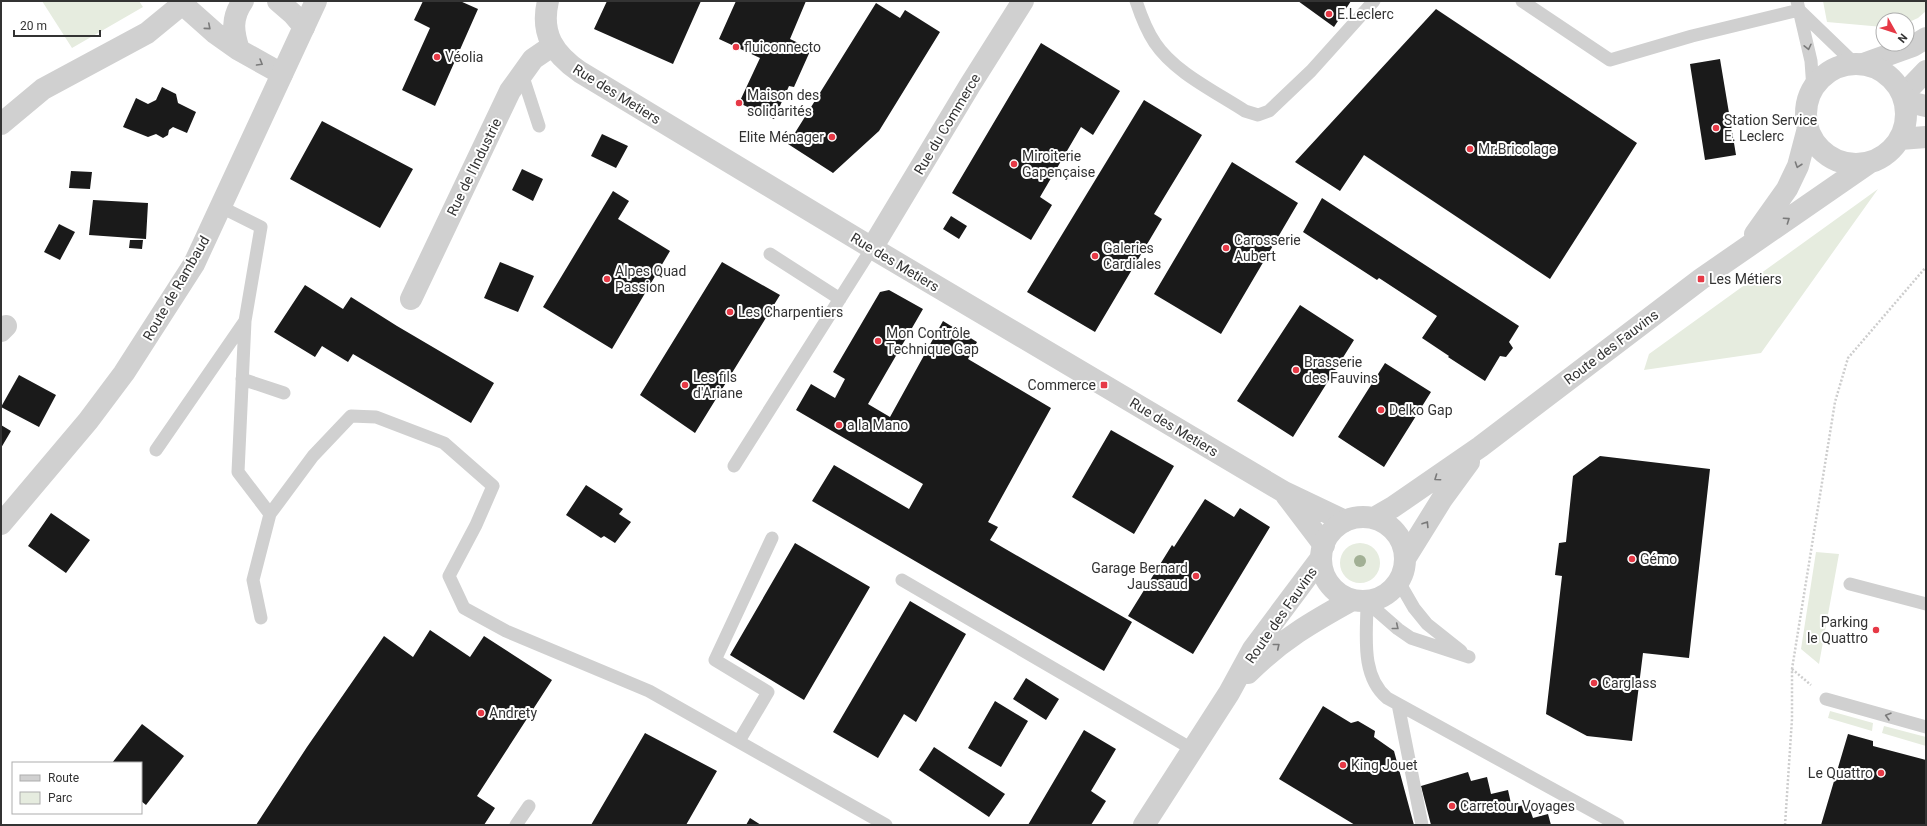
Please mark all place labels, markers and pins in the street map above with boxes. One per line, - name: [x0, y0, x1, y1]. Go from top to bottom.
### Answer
- place label: E.Leclerc: [1337, 6, 1394, 22]
- marker: E.Leclerc: [1324, 9, 1334, 19]
- place label: fluiconnecto: [744, 39, 821, 55]
- marker: fluiconnecto: [731, 42, 741, 52]
- place label: Véolia: [445, 49, 483, 65]
- marker: Véolia: [432, 52, 442, 62]
- place label: Maison des solidarités: [747, 87, 819, 119]
- marker: Maison des solidarités: [734, 98, 744, 108]
- place label: Station Service E. Leclerc: [1724, 112, 1817, 144]
- marker: Station Service E. Leclerc: [1711, 123, 1721, 133]
- place label: Elite Ménager: [739, 129, 824, 145]
- marker: Elite Ménager: [827, 132, 837, 142]
- place label: Mr.Bricolage: [1478, 141, 1556, 157]
- marker: Mr.Bricolage: [1465, 144, 1475, 154]
- place label: Miroiterie Gapençaise: [1022, 148, 1095, 180]
- marker: Miroiterie Gapençaise: [1009, 159, 1019, 169]
- place label: Carosserie Aubert: [1234, 232, 1301, 264]
- place label: Galeries Cardiales: [1103, 240, 1161, 272]
- marker: Carosserie Aubert: [1221, 243, 1231, 253]
- marker: Galeries Cardiales: [1090, 251, 1100, 261]
- place label: Alpes Quad Passion: [615, 263, 686, 295]
- place label: Les Métiers: [1709, 271, 1782, 287]
- marker: Alpes Quad Passion: [602, 274, 612, 284]
- marker: Les Métiers: [1696, 274, 1706, 284]
- place label: Les Charpentiers: [738, 304, 843, 320]
- marker: Les Charpentiers: [725, 307, 735, 317]
- place label: Mon Contrôle Technique Gap: [886, 325, 979, 357]
- marker: Mon Contrôle Technique Gap: [873, 336, 883, 346]
- place label: Brasserie des Fauvins: [1304, 354, 1378, 386]
- marker: Brasserie des Fauvins: [1291, 365, 1301, 375]
- place label: Les fils d'Ariane: [693, 369, 743, 401]
- place label: Commerce: [1028, 377, 1096, 393]
- marker: Les fils d'Ariane: [680, 380, 690, 390]
- marker: Commerce: [1099, 380, 1109, 390]
- place label: Delko Gap: [1389, 402, 1453, 418]
- marker: Delko Gap: [1376, 405, 1386, 415]
- place label: a la Mano: [847, 417, 908, 433]
- marker: a la Mano: [834, 420, 844, 430]
- place label: Gémo: [1640, 551, 1677, 567]
- marker: Gémo: [1627, 554, 1637, 564]
- place label: Garage Bernard Jaussaud: [1091, 560, 1188, 592]
- marker: Garage Bernard Jaussaud: [1191, 571, 1201, 581]
- place label: Parking le Quattro: [1807, 614, 1868, 646]
- marker: Parking le Quattro: [1871, 625, 1881, 635]
- place label: Carglass: [1602, 675, 1657, 691]
- marker: Carglass: [1589, 678, 1599, 688]
- place label: Andrety: [489, 705, 537, 721]
- marker: Andrety: [476, 708, 486, 718]
- place label: King Jouet: [1351, 757, 1418, 773]
- marker: King Jouet: [1338, 760, 1348, 770]
- place label: Le Quattro: [1808, 765, 1873, 781]
- marker: Le Quattro: [1876, 768, 1886, 778]
- place label: Carretour Voyages: [1460, 798, 1575, 814]
- marker: Carretour Voyages: [1447, 801, 1457, 811]

